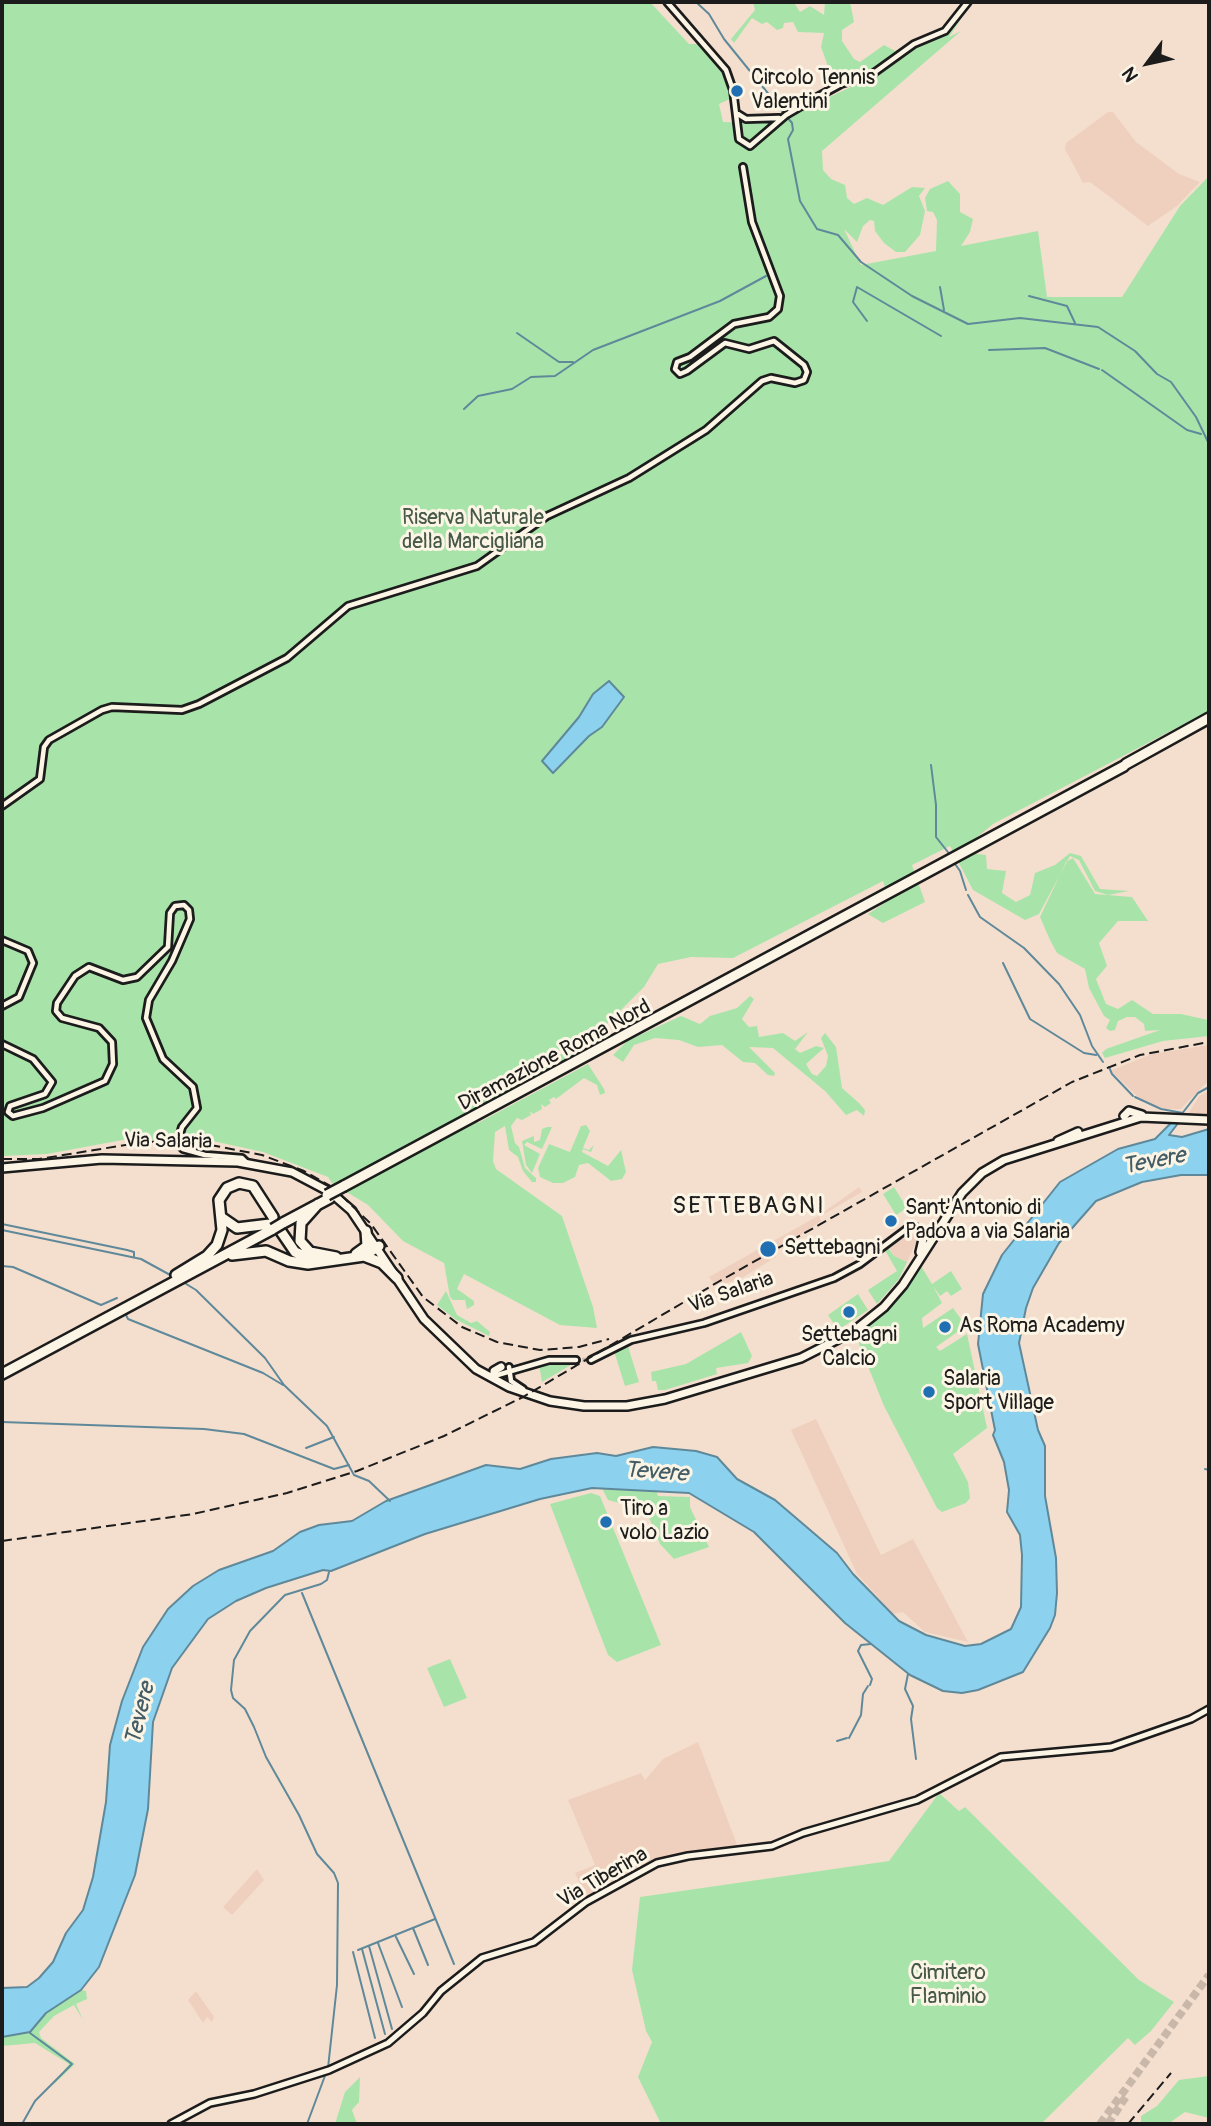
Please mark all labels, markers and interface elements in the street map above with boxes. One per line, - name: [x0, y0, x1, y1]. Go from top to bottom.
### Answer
- north arrow: [1113, 28, 1183, 98]
- text: N: [1117, 63, 1144, 86]
- place label: Circolo Tennis Valentini: [751, 66, 875, 116]
- marker: Circolo Tennis Valentini: [729, 83, 745, 99]
- park label: Riserva Naturale della Marcigliana: [402, 506, 544, 556]
- street label: Diramazione Roma Nord: [455, 995, 655, 1117]
- street label: Via Salaria: [124, 1129, 212, 1155]
- water label: Tevere: [1120, 1142, 1188, 1182]
- district label: SETTEBAGNI: [673, 1193, 825, 1221]
- place label: Sant'Antonio di Padova a via Salaria: [905, 1196, 1070, 1246]
- marker: Sant'Antonio di Padova a via Salaria: [883, 1213, 899, 1229]
- place label: Settebagni: [784, 1236, 880, 1262]
- marker: Settebagni: [758, 1239, 778, 1259]
- street label: Via Salaria: [685, 1267, 777, 1319]
- marker: Settebagni Calcio: [841, 1304, 857, 1320]
- place label: As Roma Academy: [959, 1314, 1125, 1340]
- marker: As Roma Academy: [937, 1319, 953, 1335]
- place label: Settebagni Calcio: [801, 1323, 897, 1373]
- place label: Salaria Sport Village: [943, 1367, 1054, 1417]
- marker: Salaria Sport Village: [921, 1384, 937, 1400]
- water label: Tevere: [623, 1457, 689, 1489]
- place label: Tiro a volo Lazio: [620, 1497, 709, 1547]
- marker: Tiro a volo Lazio: [598, 1514, 614, 1530]
- water label: Tevere: [120, 1680, 162, 1748]
- street label: Via Tiberina: [554, 1842, 652, 1914]
- park label: Cimitero Flaminio: [910, 1961, 986, 2011]

